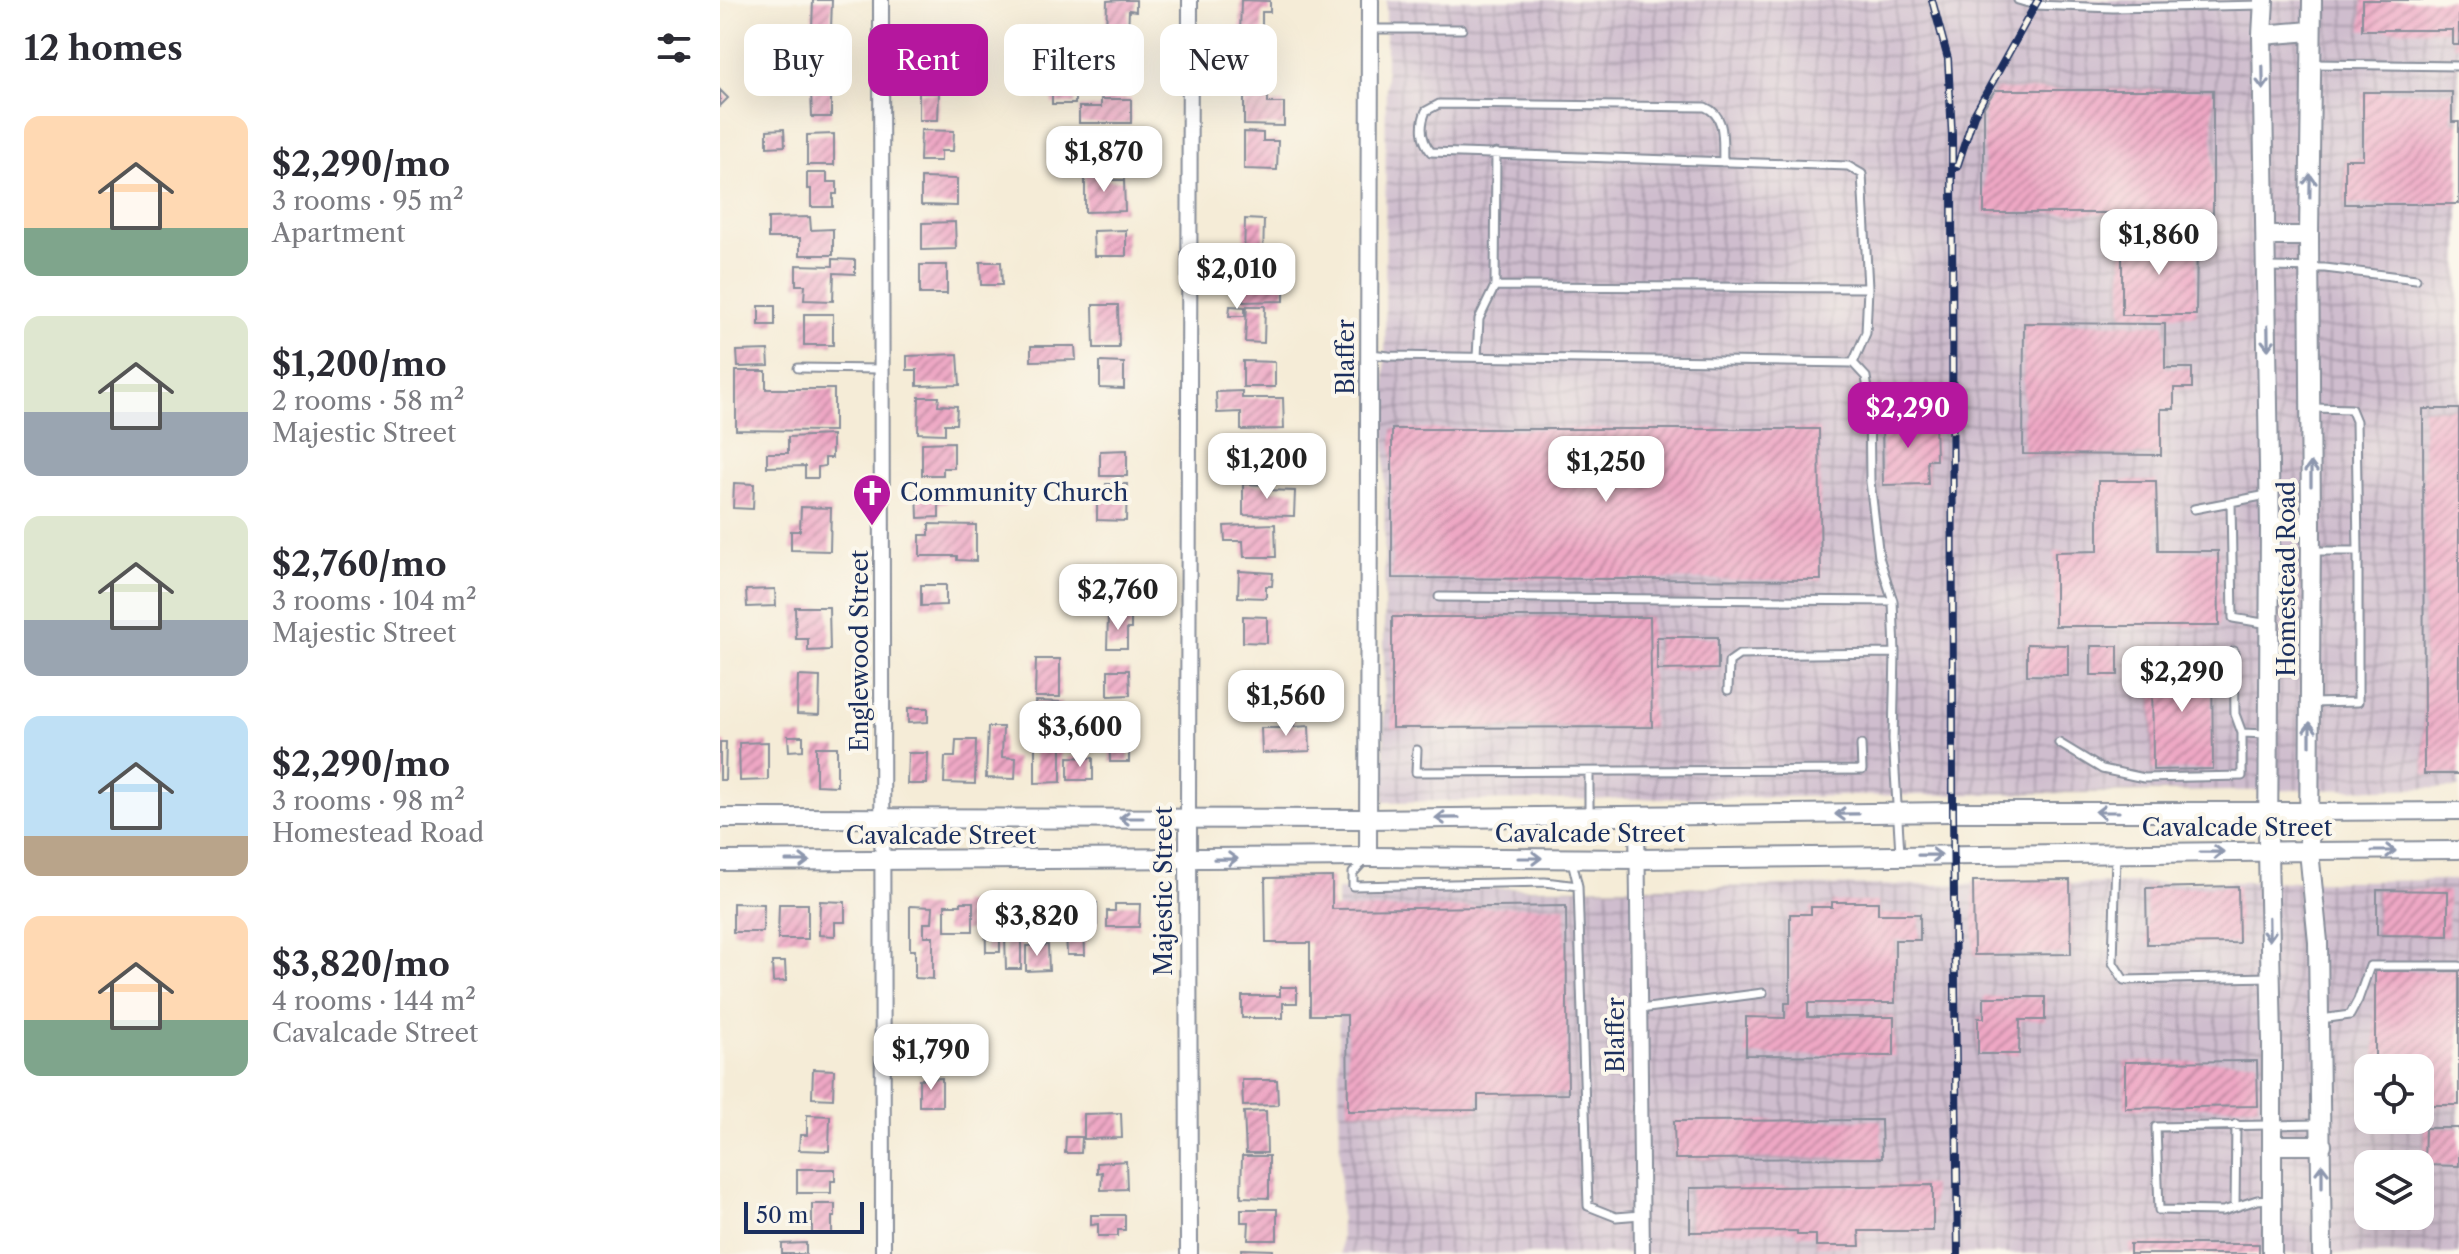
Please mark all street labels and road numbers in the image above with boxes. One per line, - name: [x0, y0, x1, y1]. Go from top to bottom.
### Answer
- street label: Blaffer: [1331, 319, 1360, 395]
- street label: Homestead Road: [2272, 481, 2301, 677]
- street label: Englewood Street: [845, 549, 874, 752]
- street label: Majestic Street: [1149, 805, 1178, 976]
- street label: Cavalcade Street: [2142, 813, 2333, 842]
- street label: Cavalcade Street: [1495, 819, 1686, 848]
- street label: Cavalcade Street: [846, 821, 1037, 850]
- street label: Blaffer: [1601, 997, 1630, 1073]

